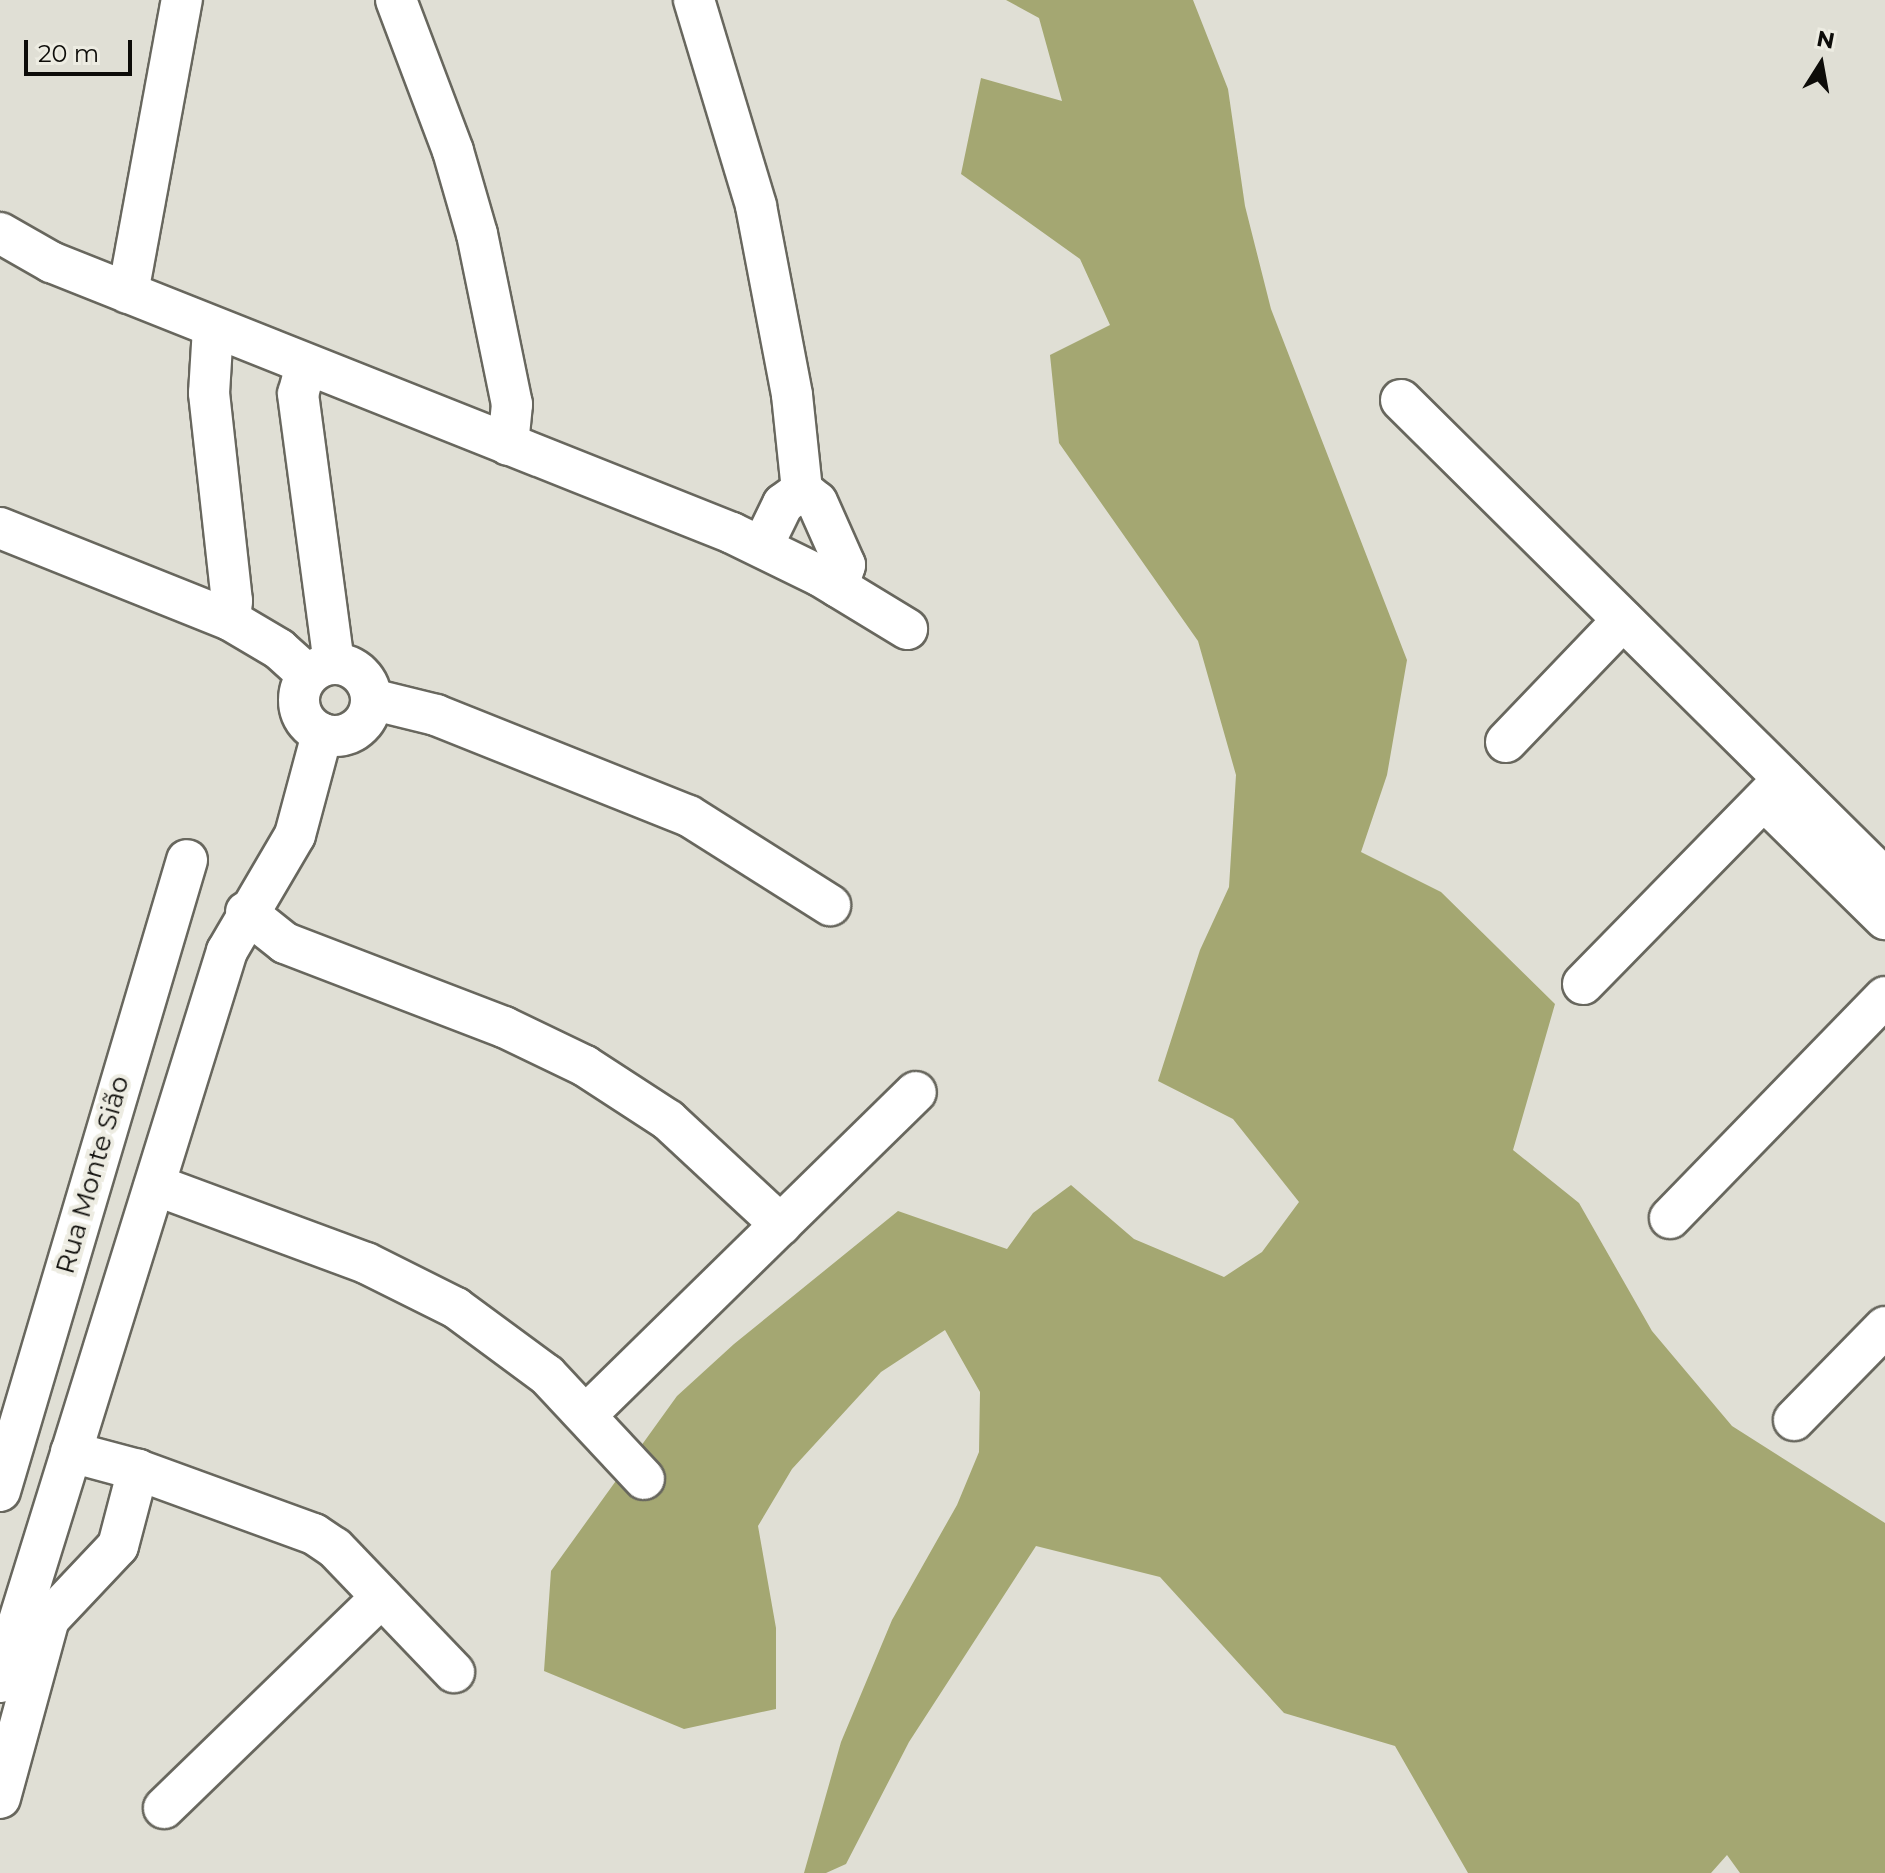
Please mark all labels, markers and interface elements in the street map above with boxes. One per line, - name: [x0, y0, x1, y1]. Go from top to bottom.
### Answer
- scale bar: [28, 24, 136, 74]
- north arrow: [1781, 24, 1861, 104]
- text: N: [1814, 25, 1837, 55]
- text: 20 m: [38, 39, 99, 68]
- street label: Rua Monte Sião: [50, 1072, 136, 1278]

